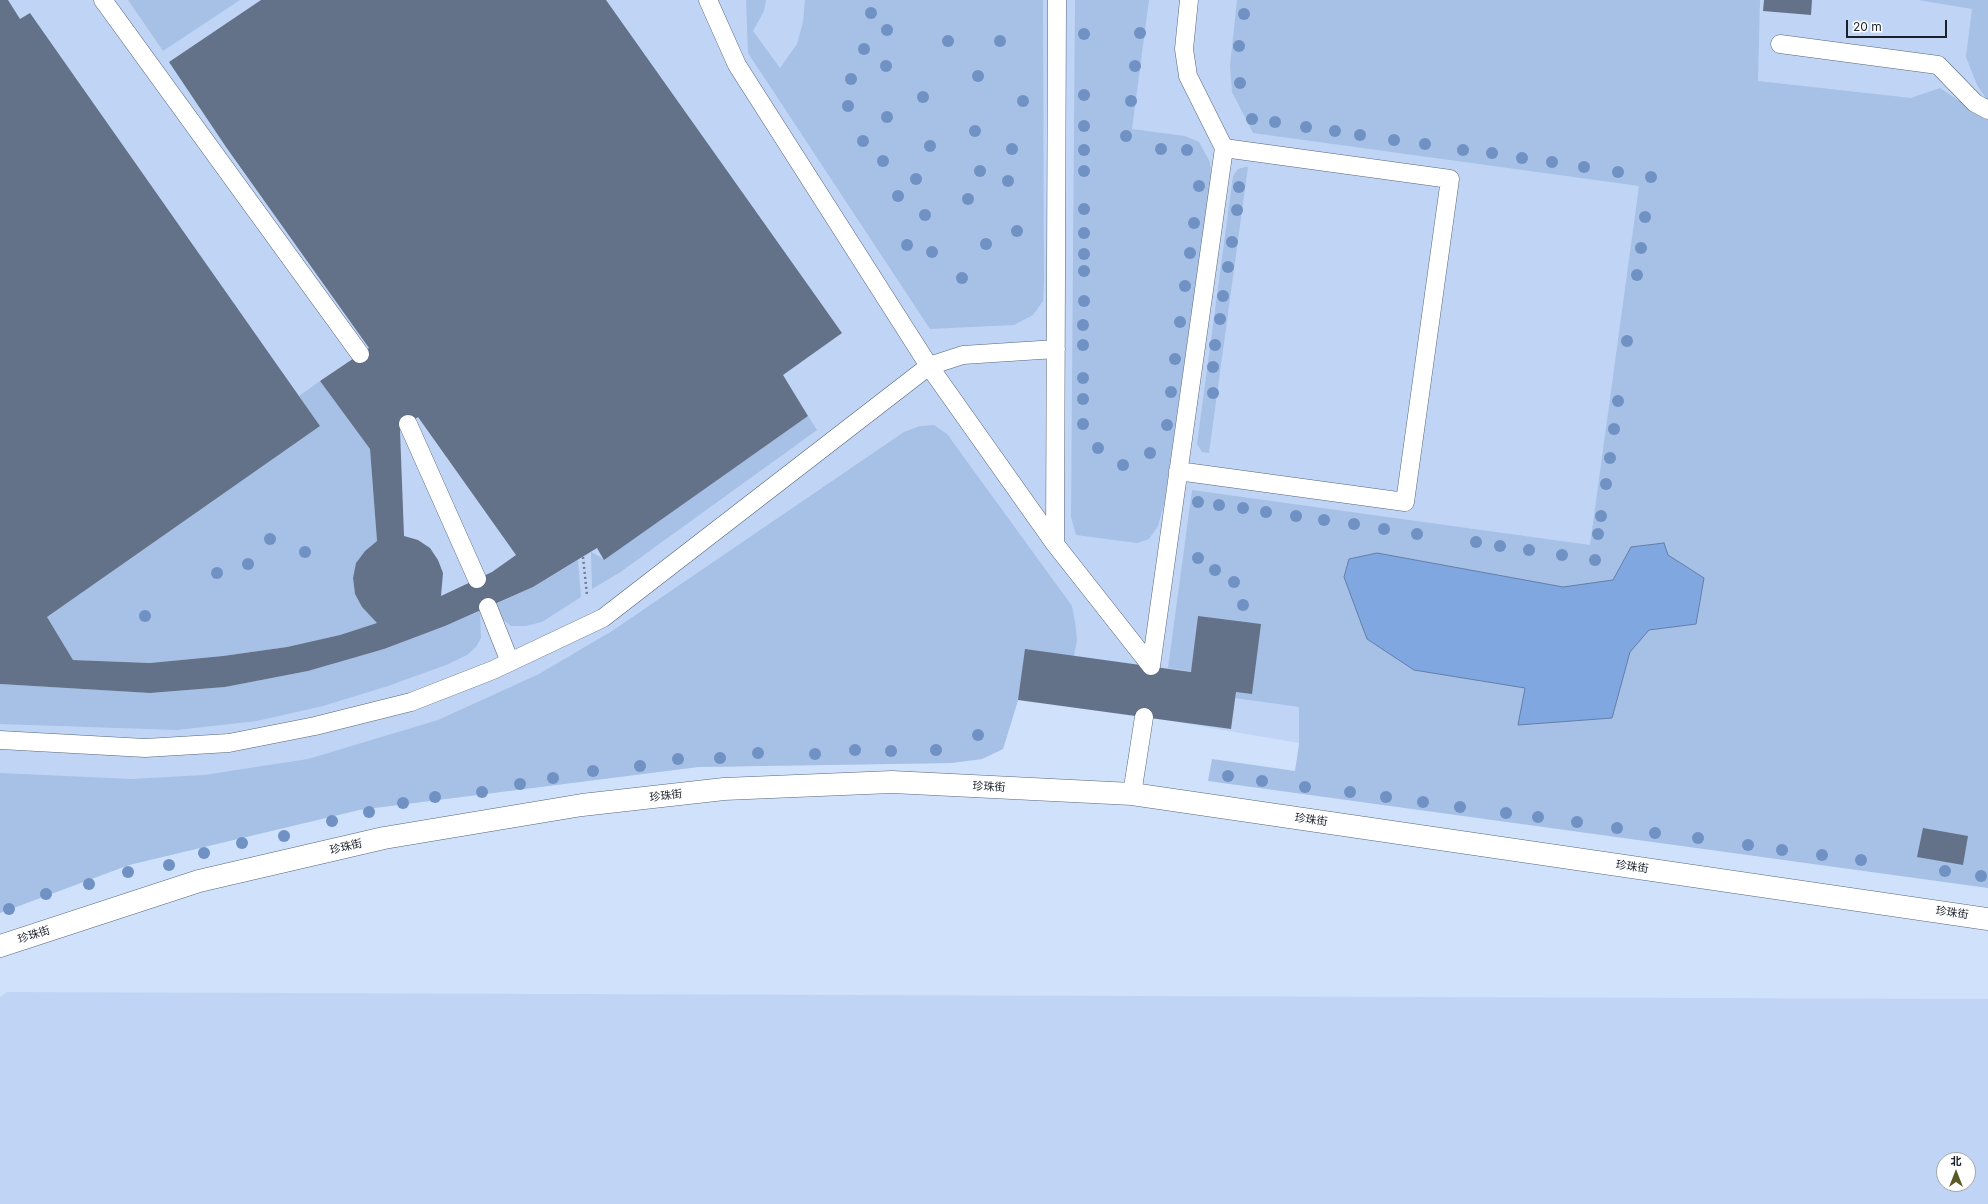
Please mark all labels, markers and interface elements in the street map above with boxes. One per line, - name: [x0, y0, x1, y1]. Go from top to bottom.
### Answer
- scale bar: [1848, 12, 1949, 38]
- text: 20 m: [1853, 19, 1882, 34]
- street label: 珍珠街: [972, 780, 1006, 794]
- street label: 珍珠街: [649, 787, 683, 805]
- street label: 珍珠街: [1294, 811, 1328, 829]
- street label: 珍珠街: [328, 837, 364, 857]
- street label: 珍珠街: [1615, 858, 1649, 876]
- street label: 珍珠街: [1935, 904, 1969, 922]
- street label: 珍珠街: [16, 924, 52, 946]
- north arrow: [1936, 1152, 1976, 1192]
- text: 北: [1951, 1154, 1962, 1168]

